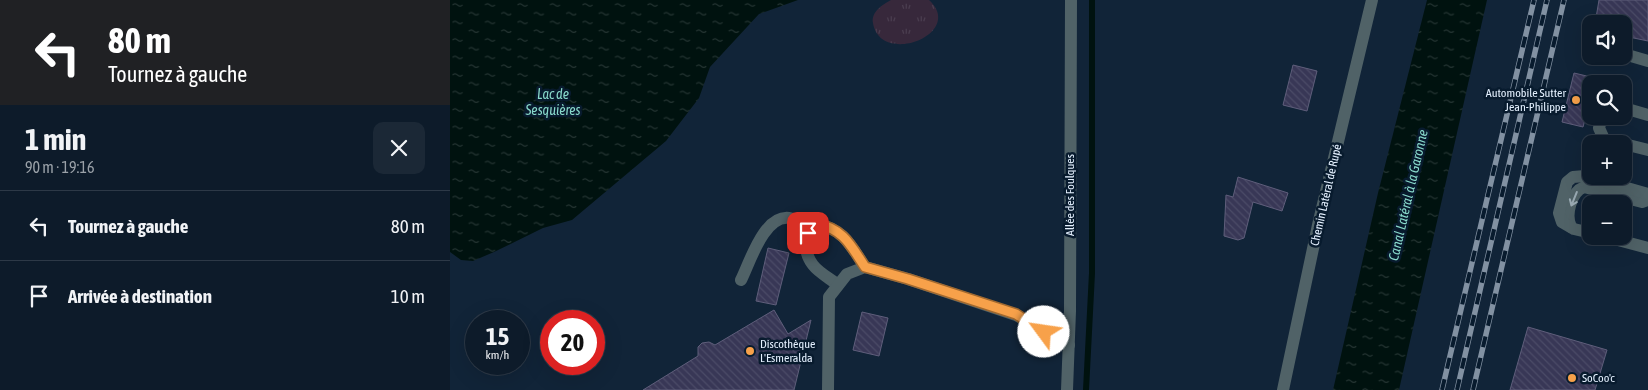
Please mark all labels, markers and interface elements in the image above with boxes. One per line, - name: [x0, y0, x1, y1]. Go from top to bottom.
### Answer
- map controls: [1582, 15, 1632, 245]
- button: sound: [1582, 15, 1632, 65]
- icon: left: [25, 20, 90, 85]
- text: 80 m: [108, 20, 171, 60]
- text: Tournez à gauche: [108, 61, 247, 87]
- button: search: [1582, 75, 1632, 125]
- water label: Lac de Sesquières: [524, 86, 581, 118]
- place label: Automobile Sutter Jean-Philippe: [1486, 86, 1566, 114]
- marker: Automobile Sutter Jean-Philippe: [1570, 94, 1582, 106]
- text: 1 min: [25, 122, 86, 156]
- button: close: [373, 122, 425, 174]
- water label: Canal Latéral à la Garonne: [1385, 128, 1431, 262]
- button: +: [1582, 135, 1632, 185]
- street label: Chemin Latéral de Rupé: [1307, 143, 1345, 247]
- street label: Allée des Foulques: [1063, 154, 1077, 236]
- text: 90 m · 19:16: [25, 158, 95, 176]
- one-way arrow: [1568, 191, 1578, 206]
- button: −: [1582, 195, 1632, 245]
- icon: left: [25, 212, 53, 240]
- pin: [787, 212, 829, 254]
- text: Tournez à gauche: [68, 215, 188, 237]
- text: 80 m: [391, 215, 425, 237]
- icon: arrive: [794, 219, 822, 247]
- icon: arrive: [25, 282, 53, 310]
- text: Arrivée à destination: [68, 285, 212, 307]
- text: 10 m: [391, 285, 425, 307]
- position arrow: [1017, 305, 1069, 357]
- speed limit sign: 20: [540, 310, 605, 375]
- text: 15: [486, 322, 509, 350]
- place label: Discothèque L'Esmeralda: [760, 337, 815, 365]
- marker: Discothèque L'Esmeralda: [744, 345, 756, 357]
- text: km/h: [486, 348, 509, 362]
- place label: SoCoo'c: [1582, 371, 1615, 385]
- marker: SoCoo'c: [1566, 372, 1578, 384]

